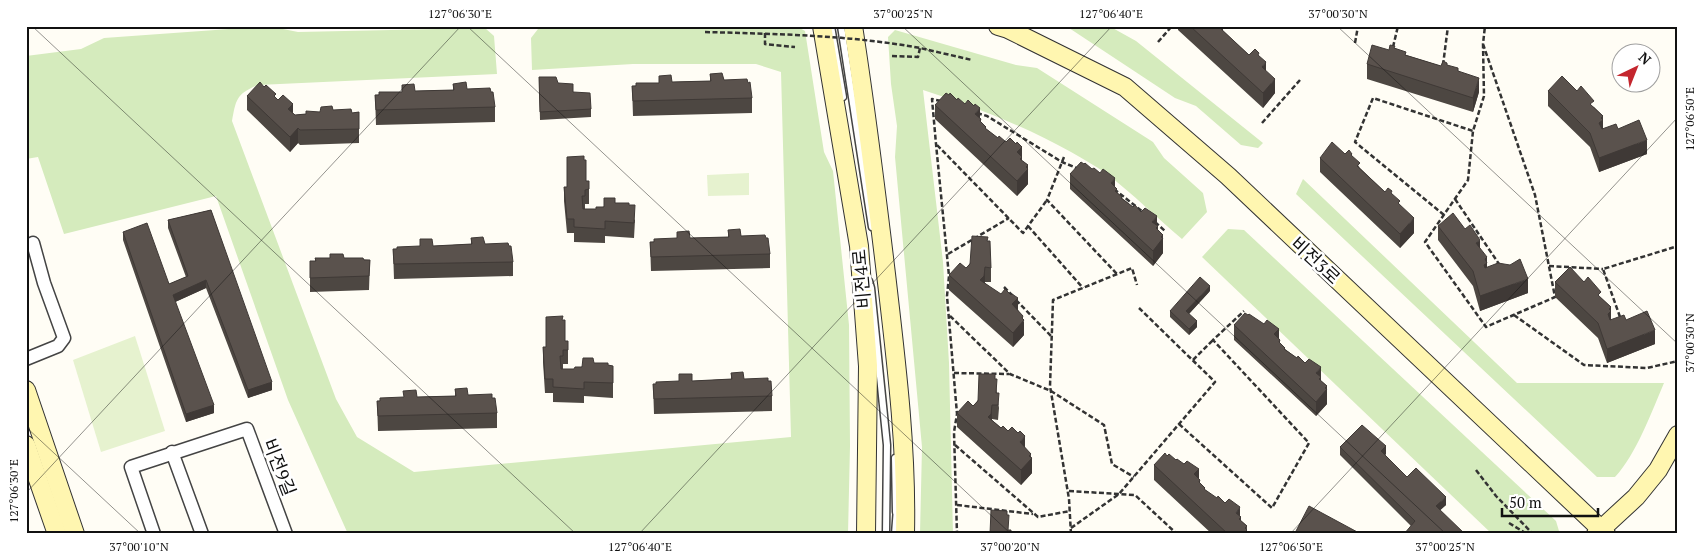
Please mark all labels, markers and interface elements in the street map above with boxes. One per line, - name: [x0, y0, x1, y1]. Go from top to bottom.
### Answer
- text: 127°06'30"E: [428, 6, 492, 21]
- text: 37°00'25"N: [873, 6, 933, 21]
- text: 127°06'40"E: [1079, 6, 1143, 21]
- text: 37°00'30"N: [1308, 6, 1368, 21]
- north arrow: [1612, 42, 1662, 92]
- text: N: [1635, 48, 1656, 69]
- text: 127°06'50"E: [1682, 87, 1697, 151]
- street label: 비전3로: [1286, 231, 1346, 289]
- street label: 비전4로: [846, 248, 876, 310]
- text: 37°00'30"N: [1682, 313, 1697, 373]
- street label: 비전9길: [258, 435, 302, 499]
- text: 127°06'30"E: [6, 459, 21, 523]
- scale bar: [1502, 485, 1598, 517]
- text: 50 m: [1509, 492, 1542, 512]
- text: 37°00'10"N: [109, 539, 169, 554]
- text: 127°06'40"E: [608, 539, 672, 554]
- text: 37°00'20"N: [980, 539, 1040, 554]
- text: 127°06'50"E: [1259, 539, 1323, 554]
- text: 37°00'25"N: [1415, 539, 1475, 554]

